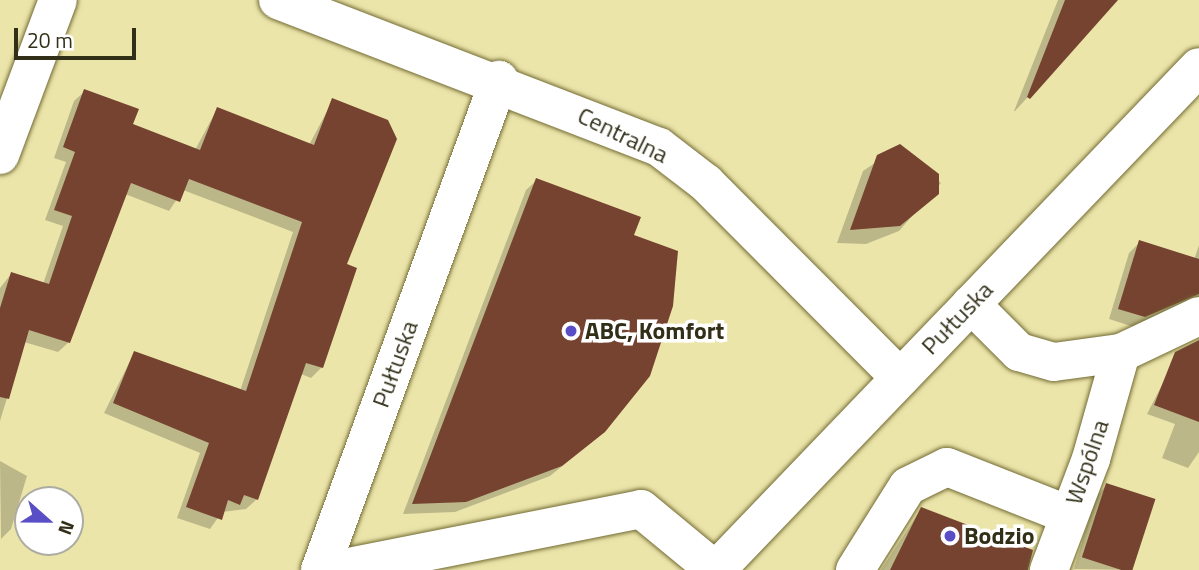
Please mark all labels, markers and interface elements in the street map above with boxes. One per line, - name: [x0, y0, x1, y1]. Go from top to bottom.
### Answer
- scale bar: [18, 14, 140, 58]
- text: 20 m: [27, 24, 73, 56]
- street label: Centralna: [573, 101, 673, 169]
- street label: Pułtuska: [915, 276, 999, 360]
- street label: Pułtuska: [366, 317, 424, 411]
- place label: ABC, Komfort: [585, 317, 724, 345]
- marker: ABC, Komfort: [563, 323, 579, 339]
- street label: Wspólna: [1059, 416, 1115, 508]
- north arrow: [14, 486, 84, 556]
- text: N: [51, 517, 83, 539]
- place label: Bodzio: [964, 522, 1034, 550]
- marker: Bodzio: [942, 528, 958, 544]

